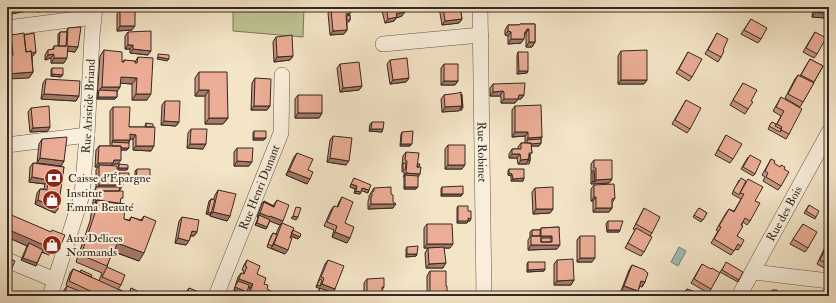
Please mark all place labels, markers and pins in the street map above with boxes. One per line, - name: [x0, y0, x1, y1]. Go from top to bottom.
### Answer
- bank icon: Caisse d'Épargne: [43, 167, 65, 189]
- place label: Caisse d'Épargne: [68, 171, 151, 186]
- place label: Institut Emma Beauté: [66, 186, 135, 215]
- shop icon: Institut Emma Beauté: [41, 189, 63, 211]
- place label: Aux Délices Normands: [65, 231, 123, 260]
- shop icon: Aux Délices Normands: [41, 234, 63, 256]

